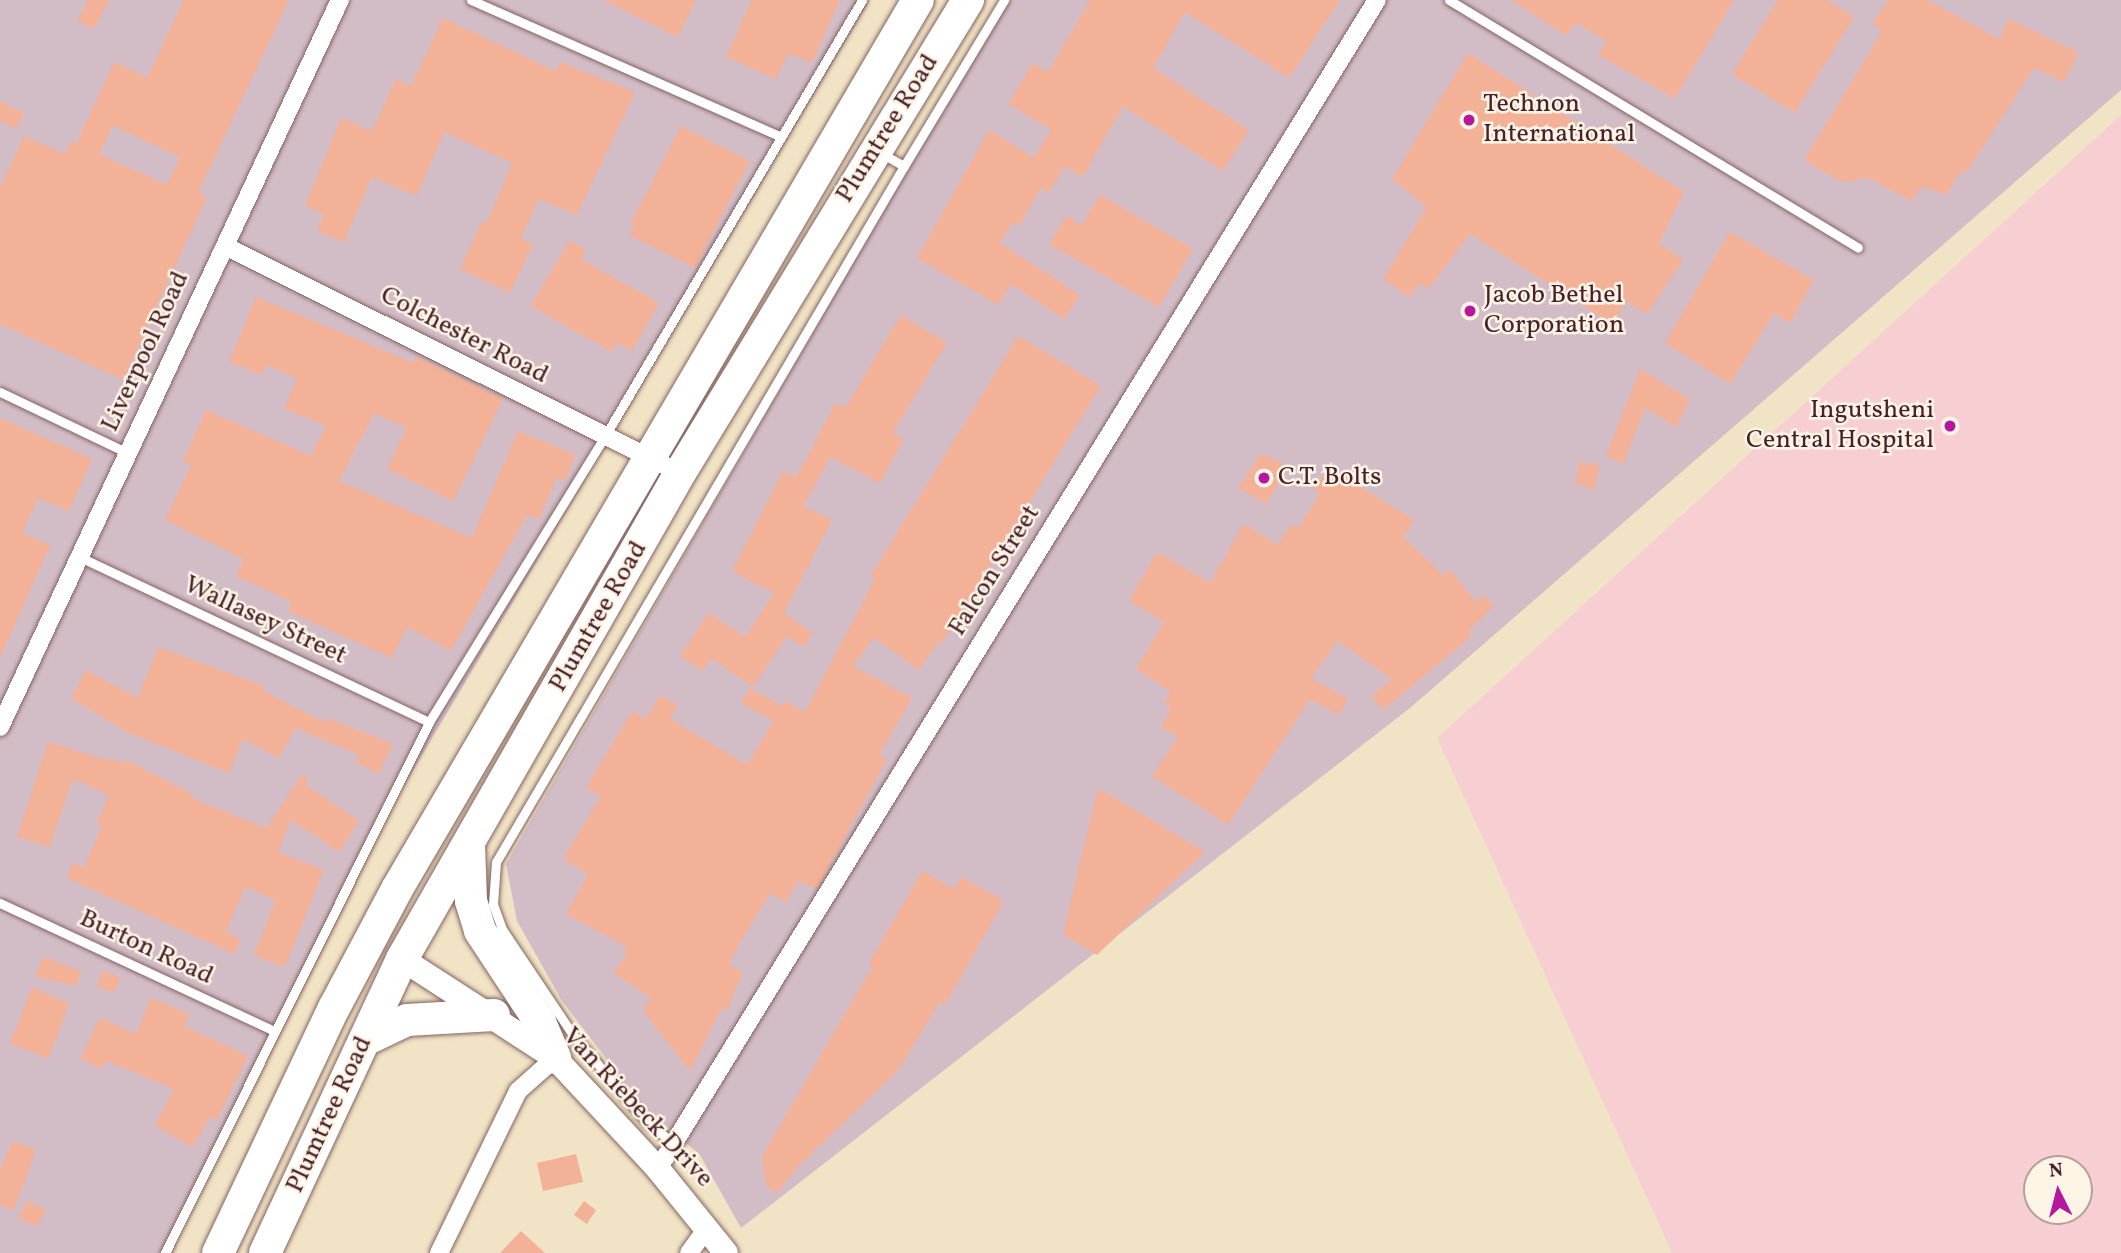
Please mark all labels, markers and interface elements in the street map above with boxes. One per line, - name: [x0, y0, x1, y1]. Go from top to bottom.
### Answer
- street label: Plumtree Road: [830, 49, 946, 209]
- place label: Technon International: [1483, 89, 1635, 150]
- marker: Technon International: [1461, 112, 1477, 128]
- street label: Liverpool Road: [95, 267, 197, 437]
- street label: Colchester Road: [375, 280, 553, 392]
- place label: Jacob Bethel Corporation: [1484, 280, 1624, 342]
- marker: Jacob Bethel Corporation: [1462, 303, 1478, 319]
- place label: Ingutsheni Central Hospital: [1746, 395, 1934, 457]
- marker: Ingutsheni Central Hospital: [1940, 416, 1960, 436]
- place label: C.T. Bolts: [1278, 462, 1381, 494]
- marker: C.T. Bolts: [1256, 470, 1272, 486]
- street label: Falcon Street: [942, 500, 1048, 642]
- street label: Plumtree Road: [543, 536, 655, 698]
- street label: Wallasey Street: [179, 570, 351, 672]
- street label: Burton Road: [74, 903, 218, 993]
- street label: Van Riebeck Drive: [555, 1021, 719, 1195]
- street label: Plumtree Road: [280, 1032, 380, 1198]
- north arrow: [2023, 1155, 2093, 1225]
- text: N: [2048, 1157, 2064, 1185]

